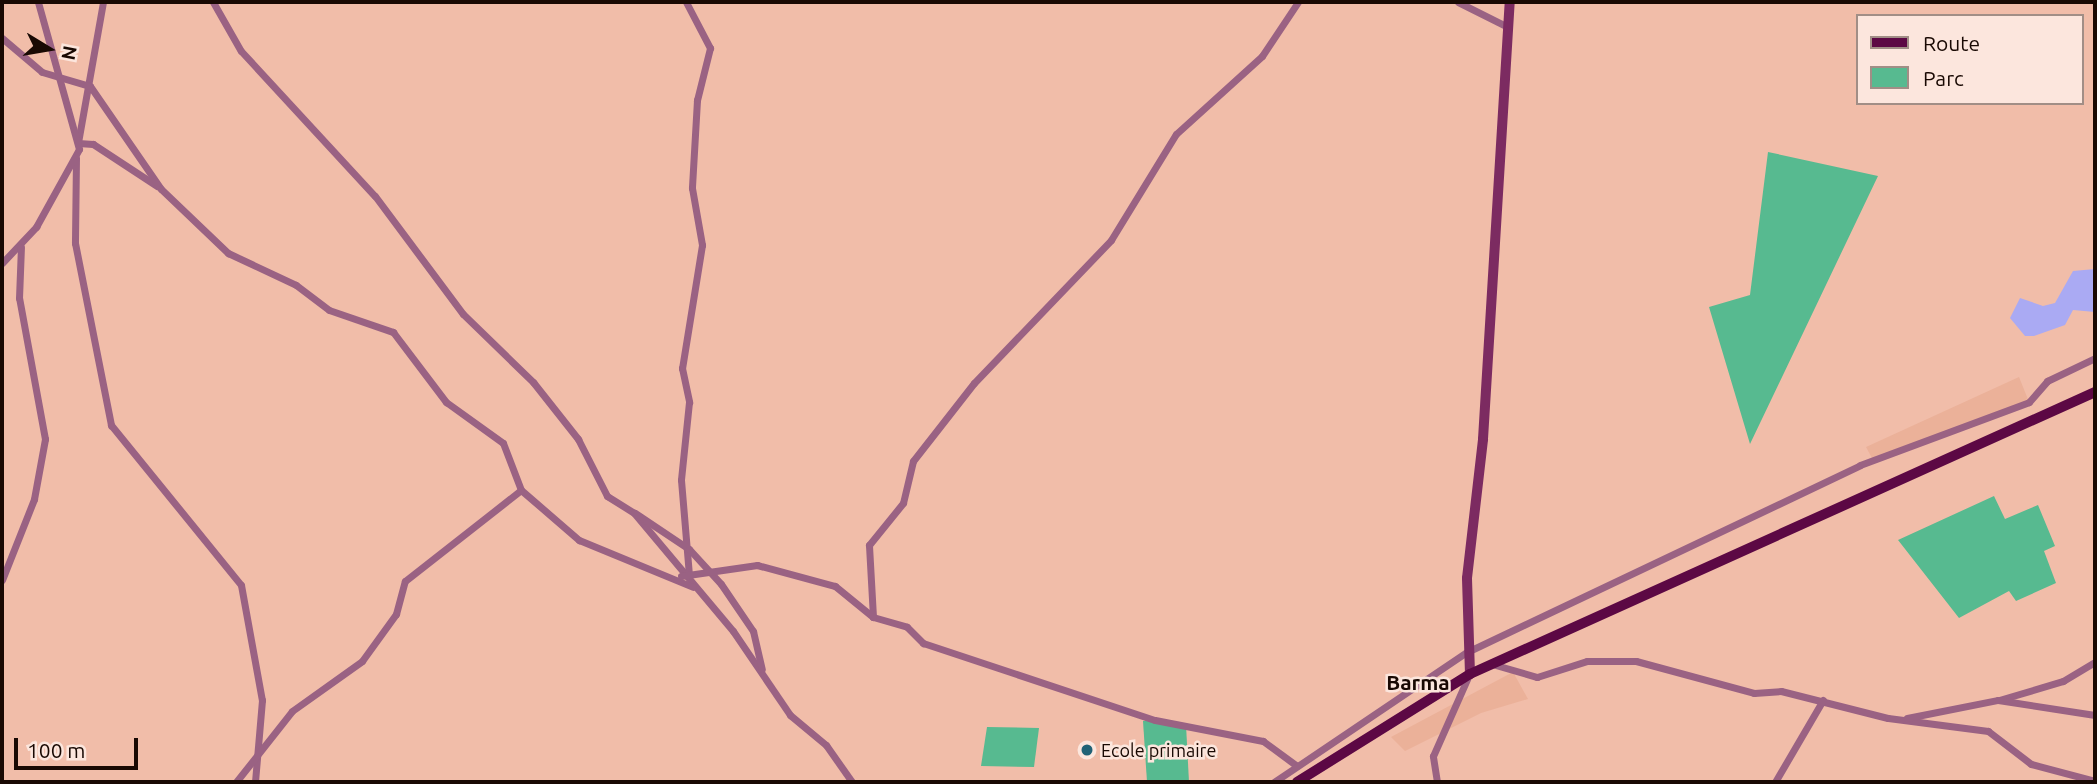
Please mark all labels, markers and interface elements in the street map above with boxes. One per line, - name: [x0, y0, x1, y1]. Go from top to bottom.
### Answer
- north arrow: [14, 14, 84, 84]
- legend: [1856, 14, 2083, 105]
- text: Route: [1923, 31, 1980, 55]
- text: N: [57, 44, 82, 62]
- text: Parc: [1923, 66, 1964, 90]
- district label: Barma: [1386, 669, 1450, 695]
- scale bar: [18, 724, 142, 768]
- text: 100 m: [27, 738, 85, 762]
- place label: Ecole primaire: [1101, 739, 1216, 761]
- marker: Ecole primaire: [1079, 742, 1095, 758]

